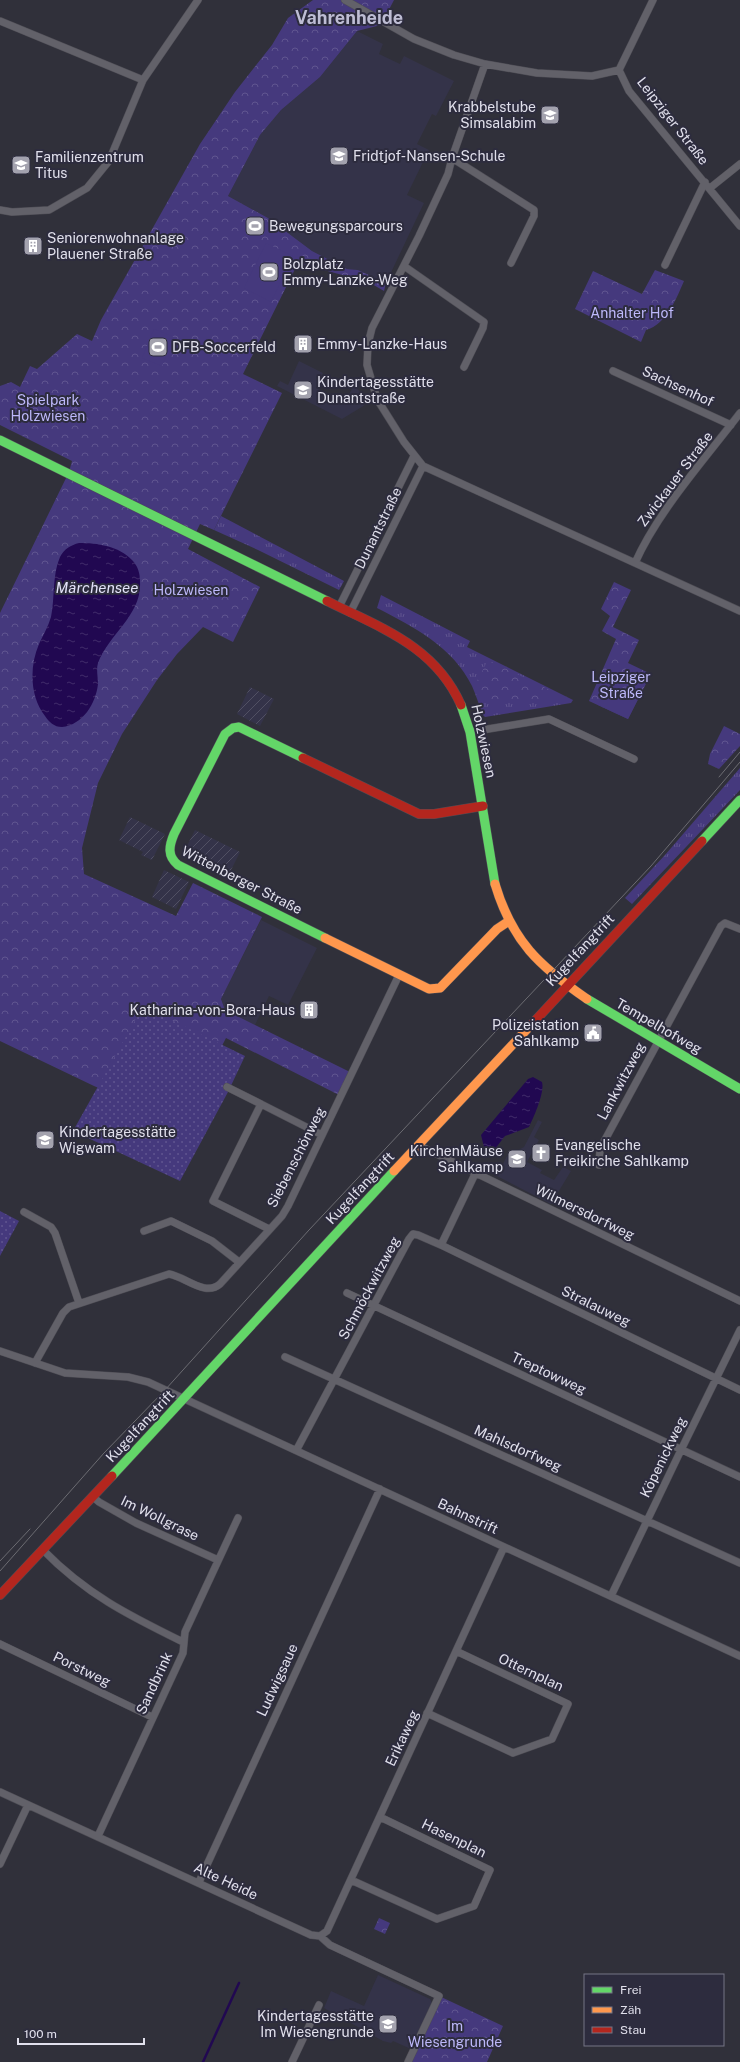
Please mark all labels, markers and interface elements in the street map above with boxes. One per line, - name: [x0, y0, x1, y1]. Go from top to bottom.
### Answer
- district label: Vahrenheide: [295, 7, 403, 28]
- street label: Leipziger Straße: [634, 74, 712, 168]
- place label: Krabbelstube Simsalabim: [448, 99, 536, 131]
- school or university icon: Krabbelstube Simsalabim: [539, 104, 561, 126]
- school or university icon: Fridtjof-Nansen-Schule: [328, 145, 350, 167]
- place label: Fridtjof-Nansen-Schule: [353, 148, 506, 164]
- place label: Familienzentrum Titus: [35, 149, 144, 181]
- school or university icon: Familienzentrum Titus: [10, 154, 32, 176]
- sports icon: Bewegungsparcours: [244, 215, 266, 237]
- place label: Bewegungsparcours: [269, 218, 403, 234]
- place label: Seniorenwohnanlage Plauener Straße: [47, 230, 184, 262]
- building icon: Seniorenwohnanlage Plauener Straße: [22, 235, 44, 257]
- place label: Bolzplatz Emmy-Lanzke-Weg: [283, 256, 408, 288]
- sports icon: Bolzplatz Emmy-Lanzke-Weg: [258, 261, 280, 283]
- park label: Anhalter Hof: [590, 305, 674, 321]
- building icon: Emmy-Lanzke-Haus: [292, 333, 314, 355]
- sports icon: DFB-Soccerfeld: [147, 336, 169, 358]
- place label: Emmy-Lanzke-Haus: [317, 336, 447, 352]
- place label: DFB-Soccerfeld: [172, 339, 276, 355]
- street label: Sachsenhof: [640, 362, 717, 410]
- place label: Kindertagesstätte Dunantstraße: [317, 374, 434, 406]
- school or university icon: Kindertagesstätte Dunantstraße: [292, 379, 314, 401]
- park label: Spielpark Holzwiesen: [11, 392, 85, 424]
- street label: Zwickauer Straße: [634, 428, 716, 530]
- street label: Dunantstraße: [351, 485, 405, 571]
- water label: Märchensee: [56, 579, 138, 596]
- park label: Holzwiesen: [154, 582, 228, 598]
- park label: Leipziger Straße: [591, 669, 651, 701]
- street label: Holzwiesen: [468, 703, 500, 779]
- street label: Wittenberger Straße: [179, 843, 305, 917]
- street label: Kugelfangtrift: [543, 911, 617, 989]
- street label: Tempelhofweg: [613, 995, 705, 1057]
- building icon: Katharina-von-Bora-Haus: [298, 999, 320, 1021]
- place label: Katharina-von-Bora-Haus: [130, 1002, 295, 1018]
- place label: Polizeistation Sahlkamp: [492, 1017, 579, 1049]
- public building icon: Polizeistation Sahlkamp: [582, 1022, 604, 1044]
- street label: Lankwitzweg: [594, 1039, 648, 1123]
- street label: Siebenschönweg: [264, 1104, 328, 1210]
- place label: Kindertagesstätte Wigwam: [59, 1124, 176, 1156]
- school or university icon: Kindertagesstätte Wigwam: [34, 1129, 56, 1151]
- place label: Evangelische Freikirche Sahlkamp: [555, 1137, 689, 1169]
- church icon: Evangelische Freikirche Sahlkamp: [530, 1142, 552, 1164]
- place label: KirchenMäuse Sahlkamp: [410, 1143, 503, 1175]
- school or university icon: KirchenMäuse Sahlkamp: [506, 1148, 528, 1170]
- street label: Kugelfangtrift: [323, 1149, 397, 1227]
- street label: Wilmersdorfweg: [533, 1181, 638, 1243]
- street label: Schmöckwitzweg: [335, 1234, 403, 1342]
- street label: Stralauweg: [559, 1282, 633, 1330]
- street label: Treptowweg: [509, 1349, 589, 1397]
- street label: Kugelfangtrift: [103, 1387, 177, 1465]
- street label: Köpenickweg: [637, 1414, 690, 1500]
- street label: Mahlsdorfweg: [472, 1422, 565, 1475]
- street label: Im Wollgrase: [118, 1492, 202, 1544]
- street label: Bahnstrift: [435, 1495, 501, 1537]
- street label: Ludwigsaue: [253, 1641, 301, 1719]
- street label: Porstweg: [51, 1648, 114, 1690]
- street label: Sandbrink: [133, 1649, 175, 1717]
- street label: Otternplan: [496, 1650, 566, 1694]
- street label: Erikaweg: [382, 1707, 422, 1769]
- street label: Hasenplan: [419, 1816, 489, 1860]
- street label: Alte Heide: [192, 1859, 260, 1903]
- legend: [584, 1974, 724, 2046]
- text: Frei: [620, 1983, 642, 1997]
- text: Zäh: [620, 2003, 641, 2017]
- place label: Kindertagesstätte Im Wiesengrunde: [257, 2008, 374, 2040]
- school or university icon: Kindertagesstätte Im Wiesengrunde: [377, 2013, 399, 2035]
- park label: Im Wiesengrunde: [408, 2018, 502, 2050]
- scale bar: [18, 2020, 144, 2046]
- text: Stau: [620, 2023, 646, 2037]
- text: 100 m: [24, 2027, 57, 2041]

